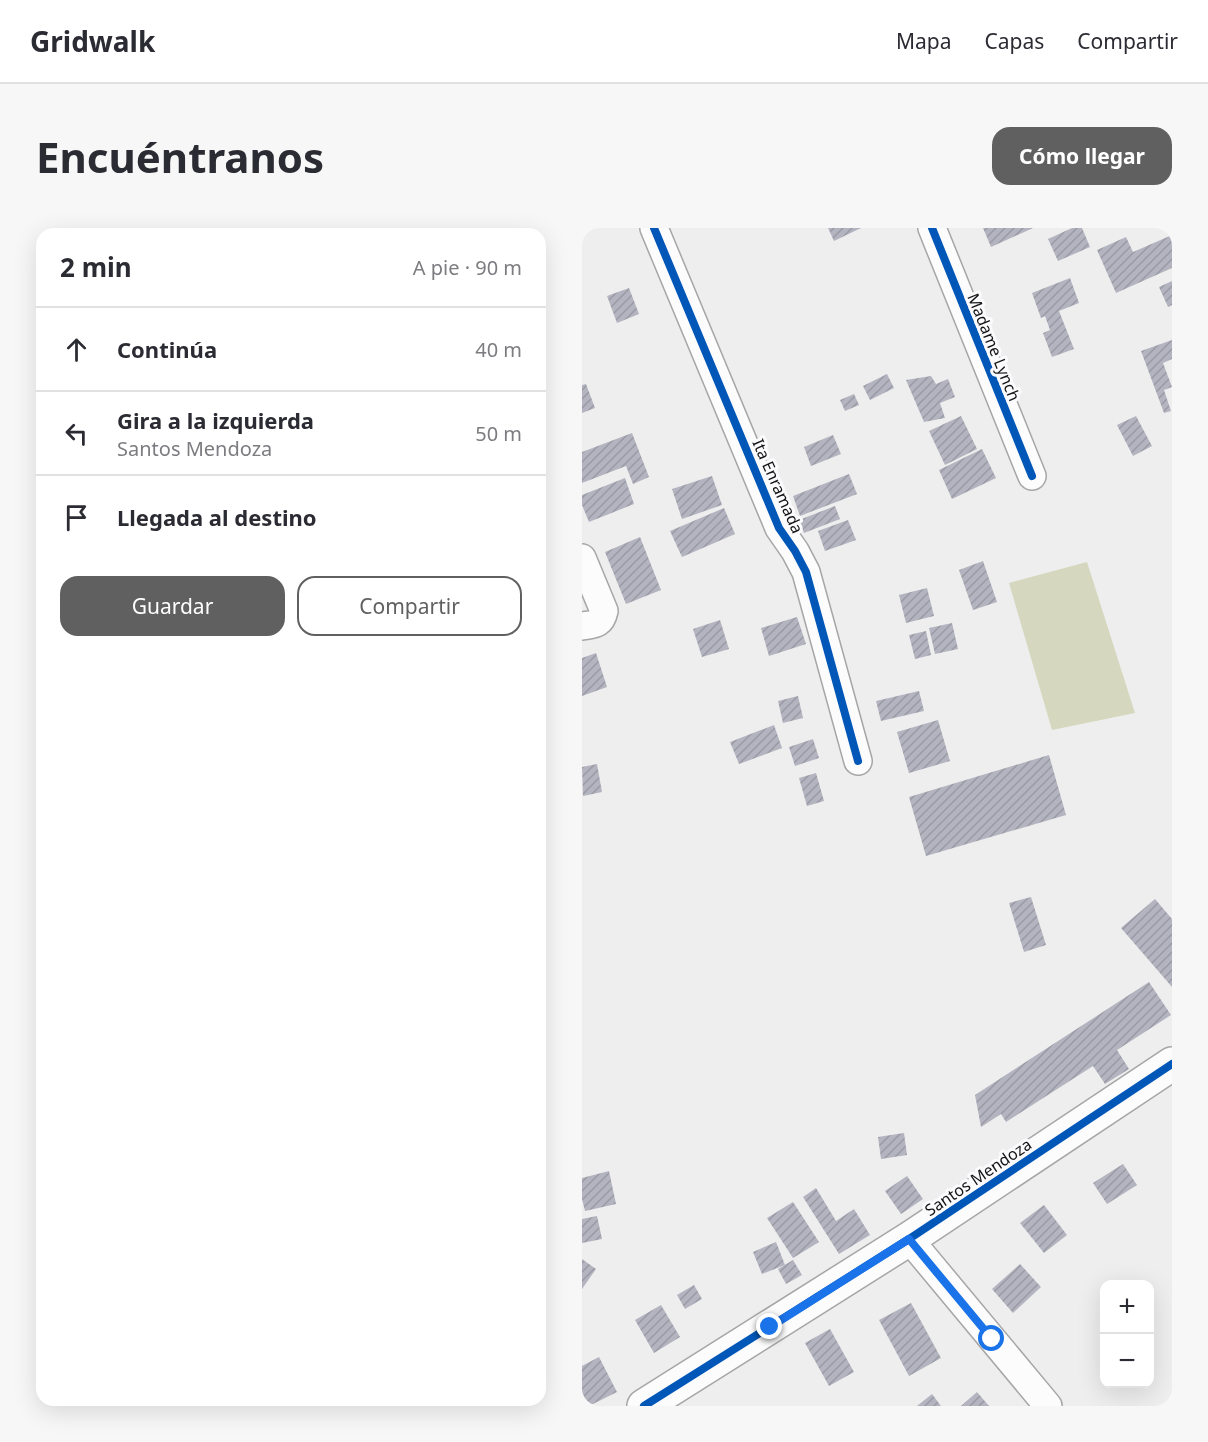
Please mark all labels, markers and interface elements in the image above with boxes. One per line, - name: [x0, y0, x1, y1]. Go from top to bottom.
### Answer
- text: Gridwalk: [30, 22, 155, 60]
- text: Mapa: [896, 27, 952, 55]
- text: Capas: [985, 27, 1044, 55]
- text: Compartir: [1077, 27, 1178, 55]
- button: Cómo llegar: [992, 127, 1172, 185]
- text: Encuéntranos: [36, 128, 324, 185]
- text: 2 min: [60, 249, 132, 285]
- text: A pie · 90 m: [413, 254, 522, 281]
- street label: Madame Lynch: [962, 290, 1026, 404]
- icon: ahead: [60, 333, 93, 366]
- text: Continúa: [117, 334, 217, 364]
- text: 40 m: [475, 336, 522, 363]
- text: Gira a la izquierda: [117, 405, 314, 435]
- icon: left: [60, 417, 93, 450]
- text: 50 m: [475, 420, 522, 447]
- text: Santos Mendoza: [117, 435, 272, 462]
- street label: Ita Enramada: [747, 435, 809, 537]
- icon: arrive: [60, 501, 93, 534]
- text: Llegada al destino: [117, 502, 317, 532]
- button: Guardar: [60, 576, 285, 636]
- button: Compartir: [297, 576, 522, 636]
- street label: Santos Mendoza: [920, 1133, 1036, 1221]
- map controls: [1100, 1280, 1154, 1388]
- button: +: [1100, 1280, 1154, 1334]
- route end: [756, 1313, 782, 1339]
- route start: [978, 1325, 1004, 1351]
- button: −: [1100, 1334, 1154, 1388]

